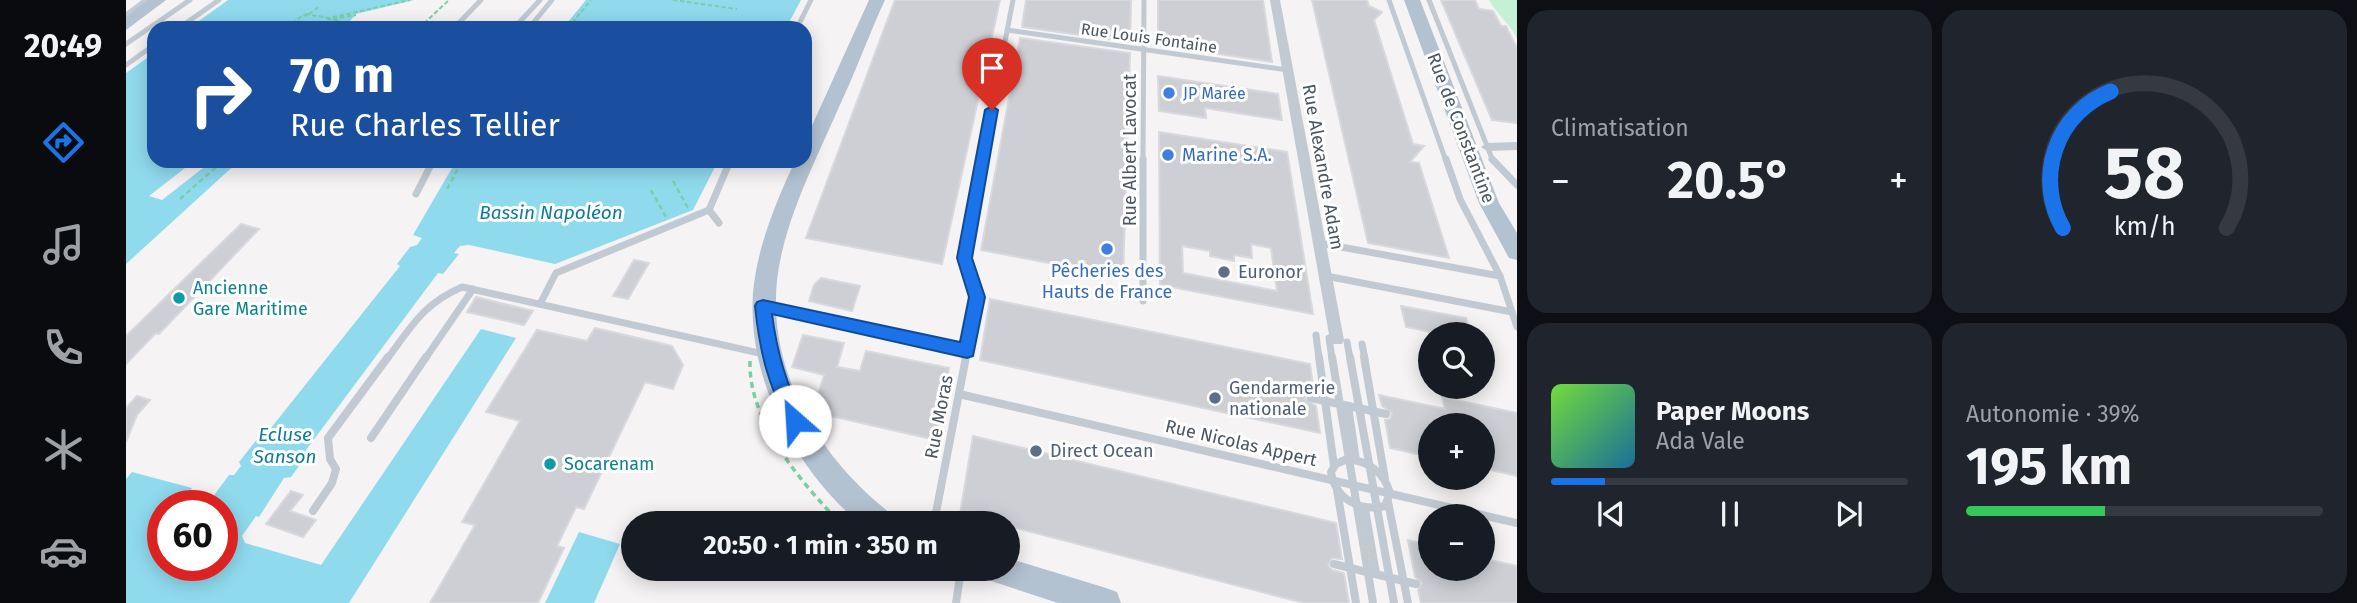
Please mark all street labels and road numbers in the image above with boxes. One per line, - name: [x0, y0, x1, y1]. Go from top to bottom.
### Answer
- street label: Rue Louis Fontaine: [1080, 19, 1218, 57]
- street label: Rue de Constantine: [1422, 50, 1500, 206]
- street label: Rue Albert Lavocat: [1119, 73, 1141, 226]
- street label: Rue Alexandre Adam: [1298, 82, 1348, 252]
- street label: Rue Moras: [920, 373, 958, 461]
- street label: Rue Nicolas Appert: [1163, 415, 1319, 471]

